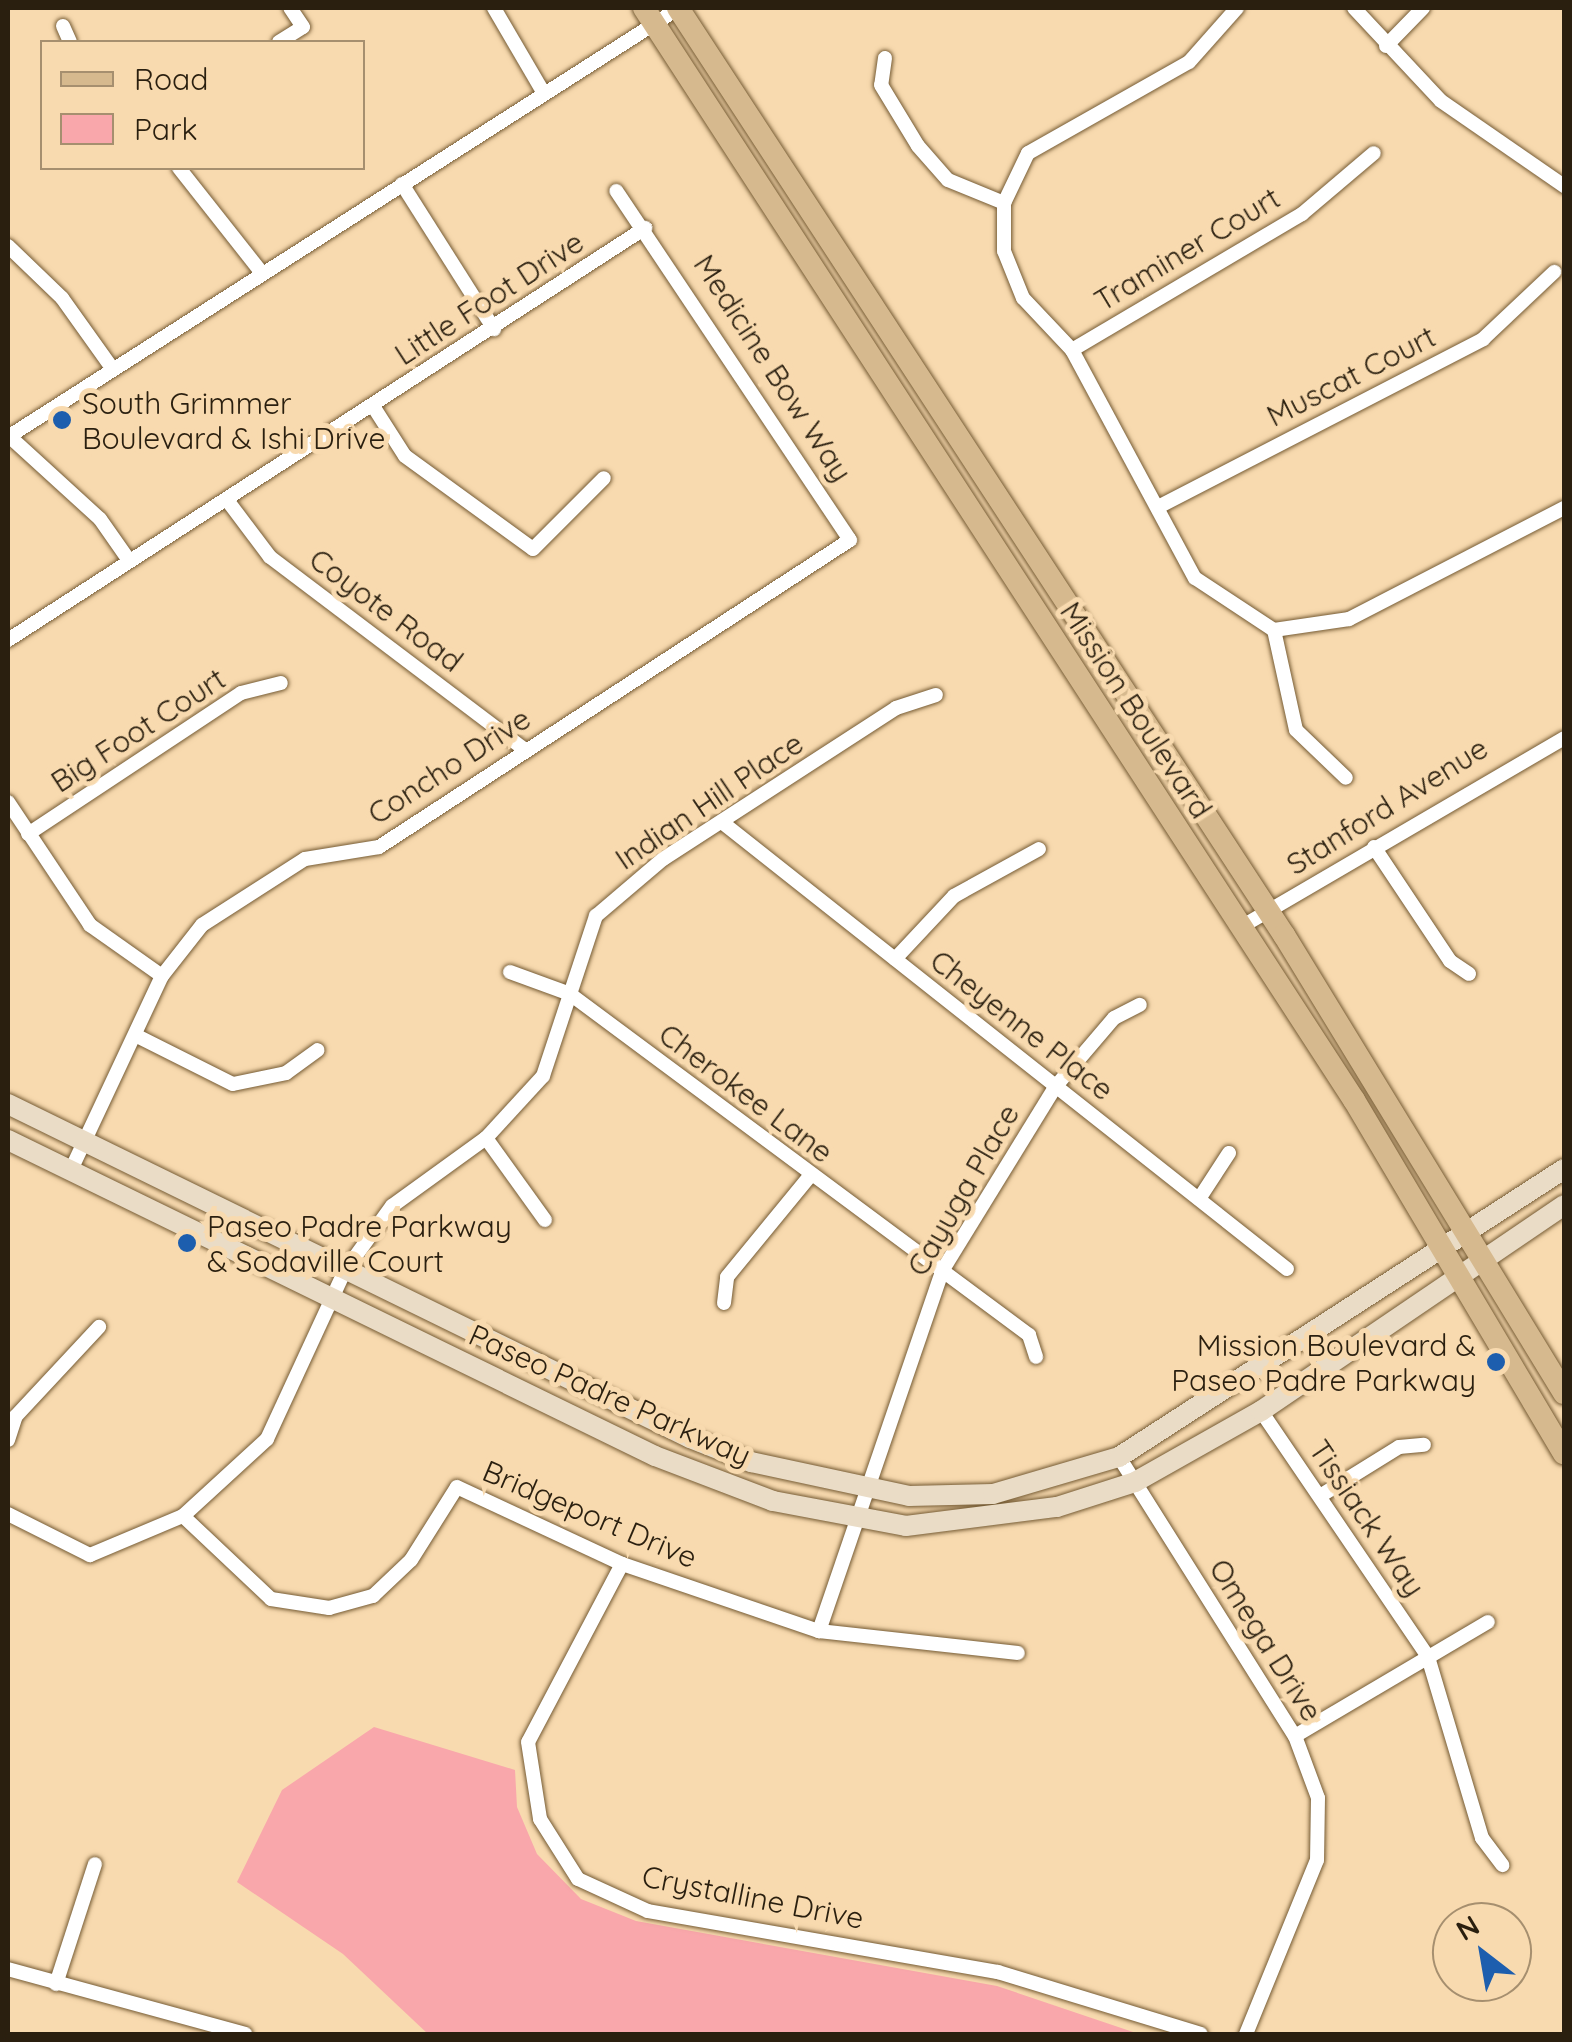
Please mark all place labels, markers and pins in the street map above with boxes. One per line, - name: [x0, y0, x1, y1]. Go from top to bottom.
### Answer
- place label: South Grimmer Boulevard & Ishi Drive: [82, 385, 385, 456]
- marker: South Grimmer Boulevard & Ishi Drive: [51, 409, 73, 431]
- place label: Paseo Padre Parkway & Sodaville Court: [207, 1208, 512, 1278]
- marker: Paseo Padre Parkway & Sodaville Court: [176, 1232, 198, 1254]
- place label: Mission Boulevard & Paseo Padre Parkway: [1171, 1327, 1476, 1398]
- marker: Mission Boulevard & Paseo Padre Parkway: [1485, 1351, 1507, 1373]

